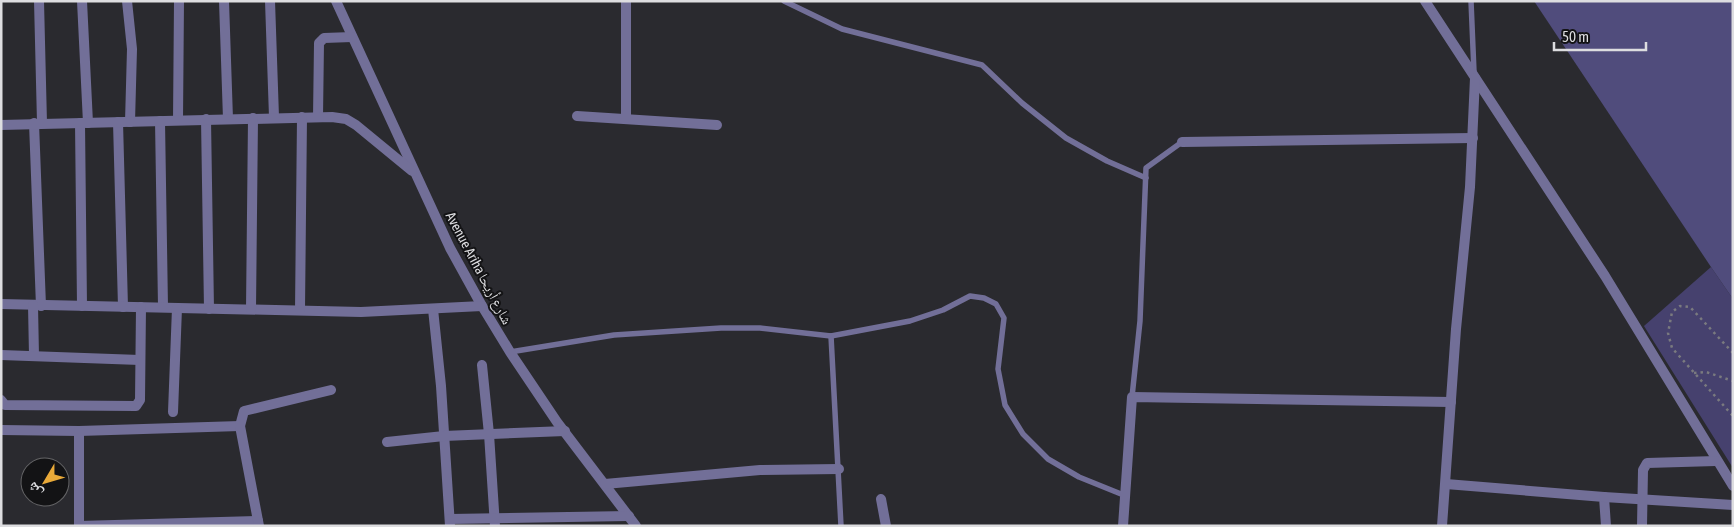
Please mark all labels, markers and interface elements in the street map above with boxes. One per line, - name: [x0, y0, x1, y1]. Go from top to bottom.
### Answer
- scale bar: [1554, 20, 1646, 52]
- text: 50 m: [1562, 28, 1589, 45]
- street label: Avenue Ariha شارع أريحا: [441, 209, 515, 328]
- north arrow: [20, 457, 70, 507]
- text: ش: [24, 478, 46, 501]

